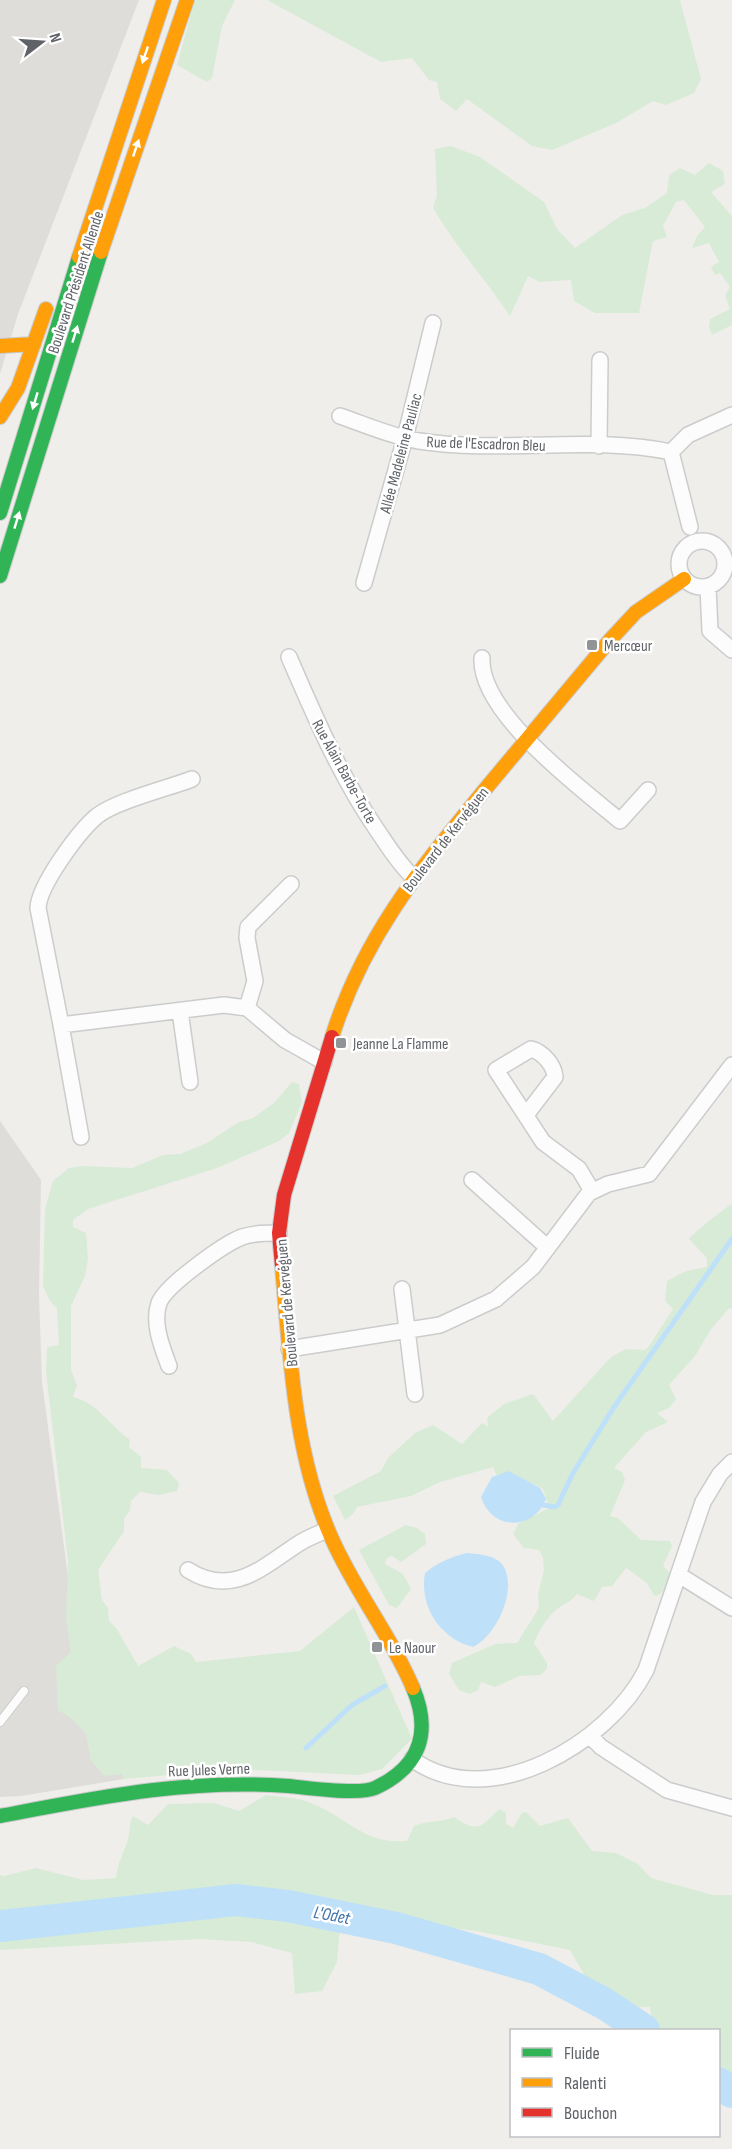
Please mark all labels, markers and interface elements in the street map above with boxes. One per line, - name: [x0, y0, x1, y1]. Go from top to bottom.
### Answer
- north arrow: [12, 12, 72, 72]
- text: N: [45, 31, 65, 45]
- one-way arrow: [139, 46, 149, 64]
- one-way arrow: [132, 139, 141, 157]
- street label: Boulevard Président Allende: [44, 209, 108, 356]
- one-way arrow: [71, 325, 81, 343]
- street label: Allée Madeleine Pauliac: [376, 391, 427, 517]
- one-way arrow: [30, 392, 39, 410]
- street label: Rue de l'Escadron Bleu: [426, 433, 546, 456]
- one-way arrow: [13, 511, 22, 529]
- place label: Mercœur: [604, 637, 653, 656]
- marker: Mercœur: [585, 638, 599, 652]
- street label: Rue Alain Barbe-Torte: [307, 716, 380, 827]
- street label: Boulevard de Kervéguen: [399, 784, 493, 896]
- place label: Jeanne La Flamme: [352, 1035, 448, 1054]
- marker: Jeanne La Flamme: [334, 1036, 348, 1050]
- street label: Boulevard de Kervéguen: [272, 1238, 303, 1367]
- place label: Le Naour: [389, 1639, 436, 1658]
- marker: Le Naour: [370, 1640, 384, 1654]
- street label: Rue Jules Verne: [168, 1760, 250, 1781]
- water label: L'Odet: [312, 1902, 353, 1929]
- legend: [510, 2029, 720, 2137]
- text: Fluide: [564, 2043, 600, 2064]
- text: Ralenti: [564, 2073, 606, 2094]
- text: Bouchon: [564, 2103, 617, 2124]

